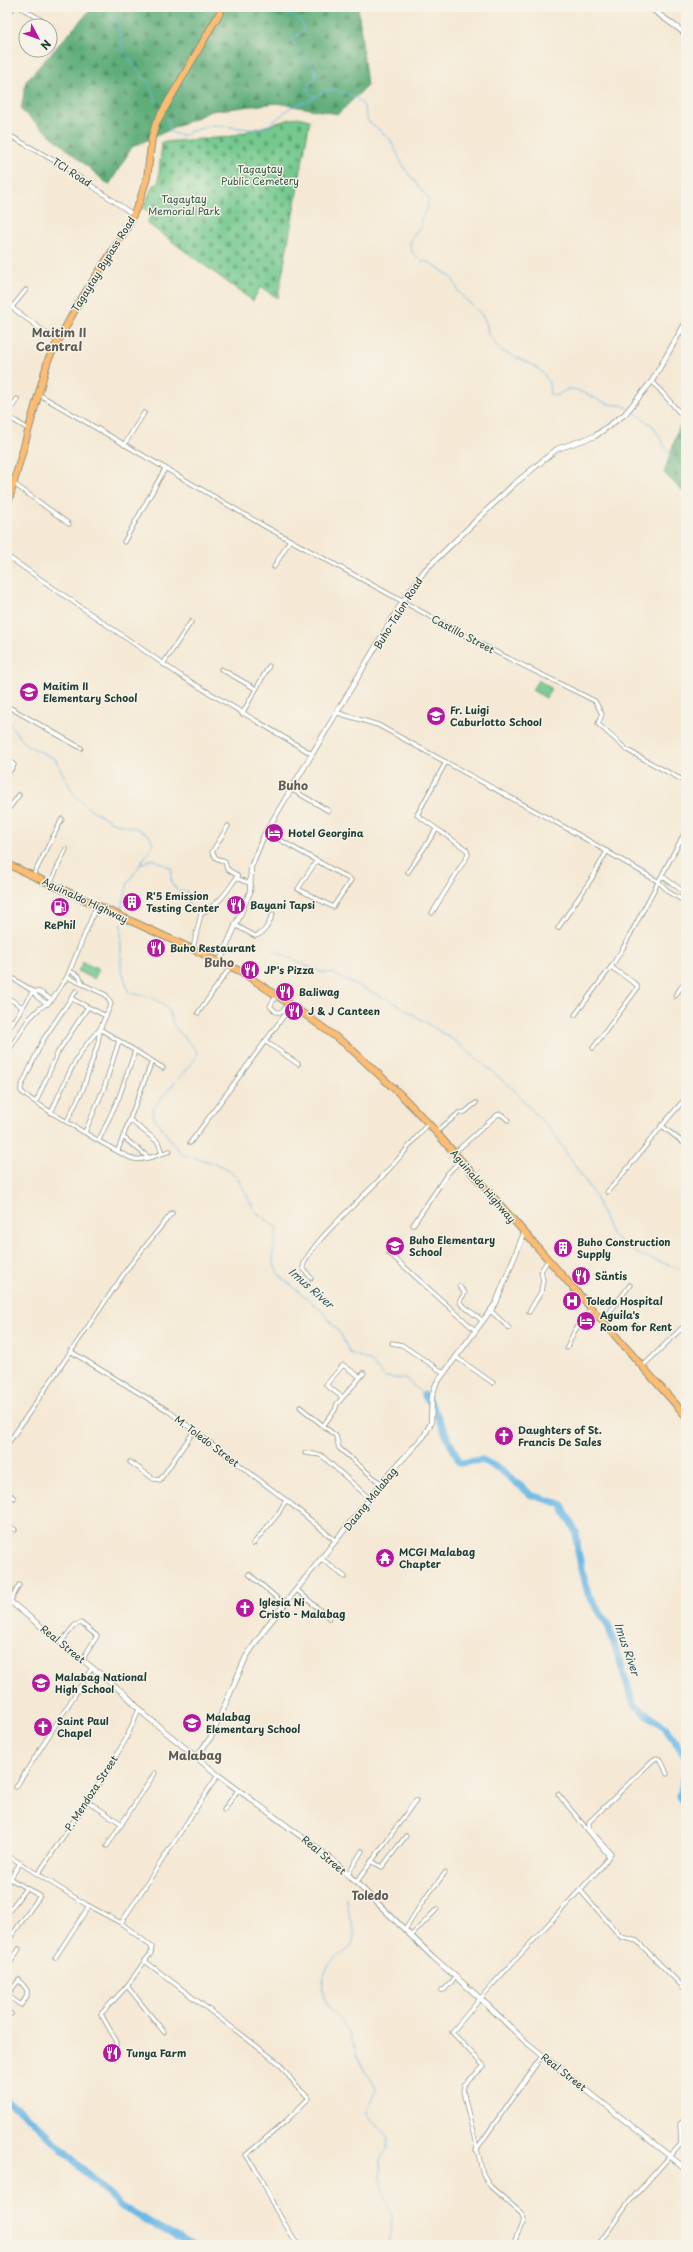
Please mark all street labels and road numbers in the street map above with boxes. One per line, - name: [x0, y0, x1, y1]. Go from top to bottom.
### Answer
- street label: TCI Road: [50, 153, 95, 190]
- street label: Tagaytay Bypass Road: [67, 213, 139, 315]
- street label: Buho-Talon Road: [369, 574, 426, 652]
- street label: Castillo Street: [429, 611, 497, 656]
- street label: Aguinaldo Highway: [40, 873, 130, 927]
- street label: Aguinaldo Highway: [446, 1146, 520, 1226]
- street label: M. Toledo Street: [172, 1411, 243, 1470]
- street label: Daang Malabag: [339, 1464, 400, 1534]
- street label: Real Street: [38, 1621, 89, 1666]
- street label: P. Mendoza Street: [61, 1752, 121, 1833]
- street label: Real Street: [299, 1832, 350, 1878]
- street label: Real Street: [538, 2049, 590, 2094]

